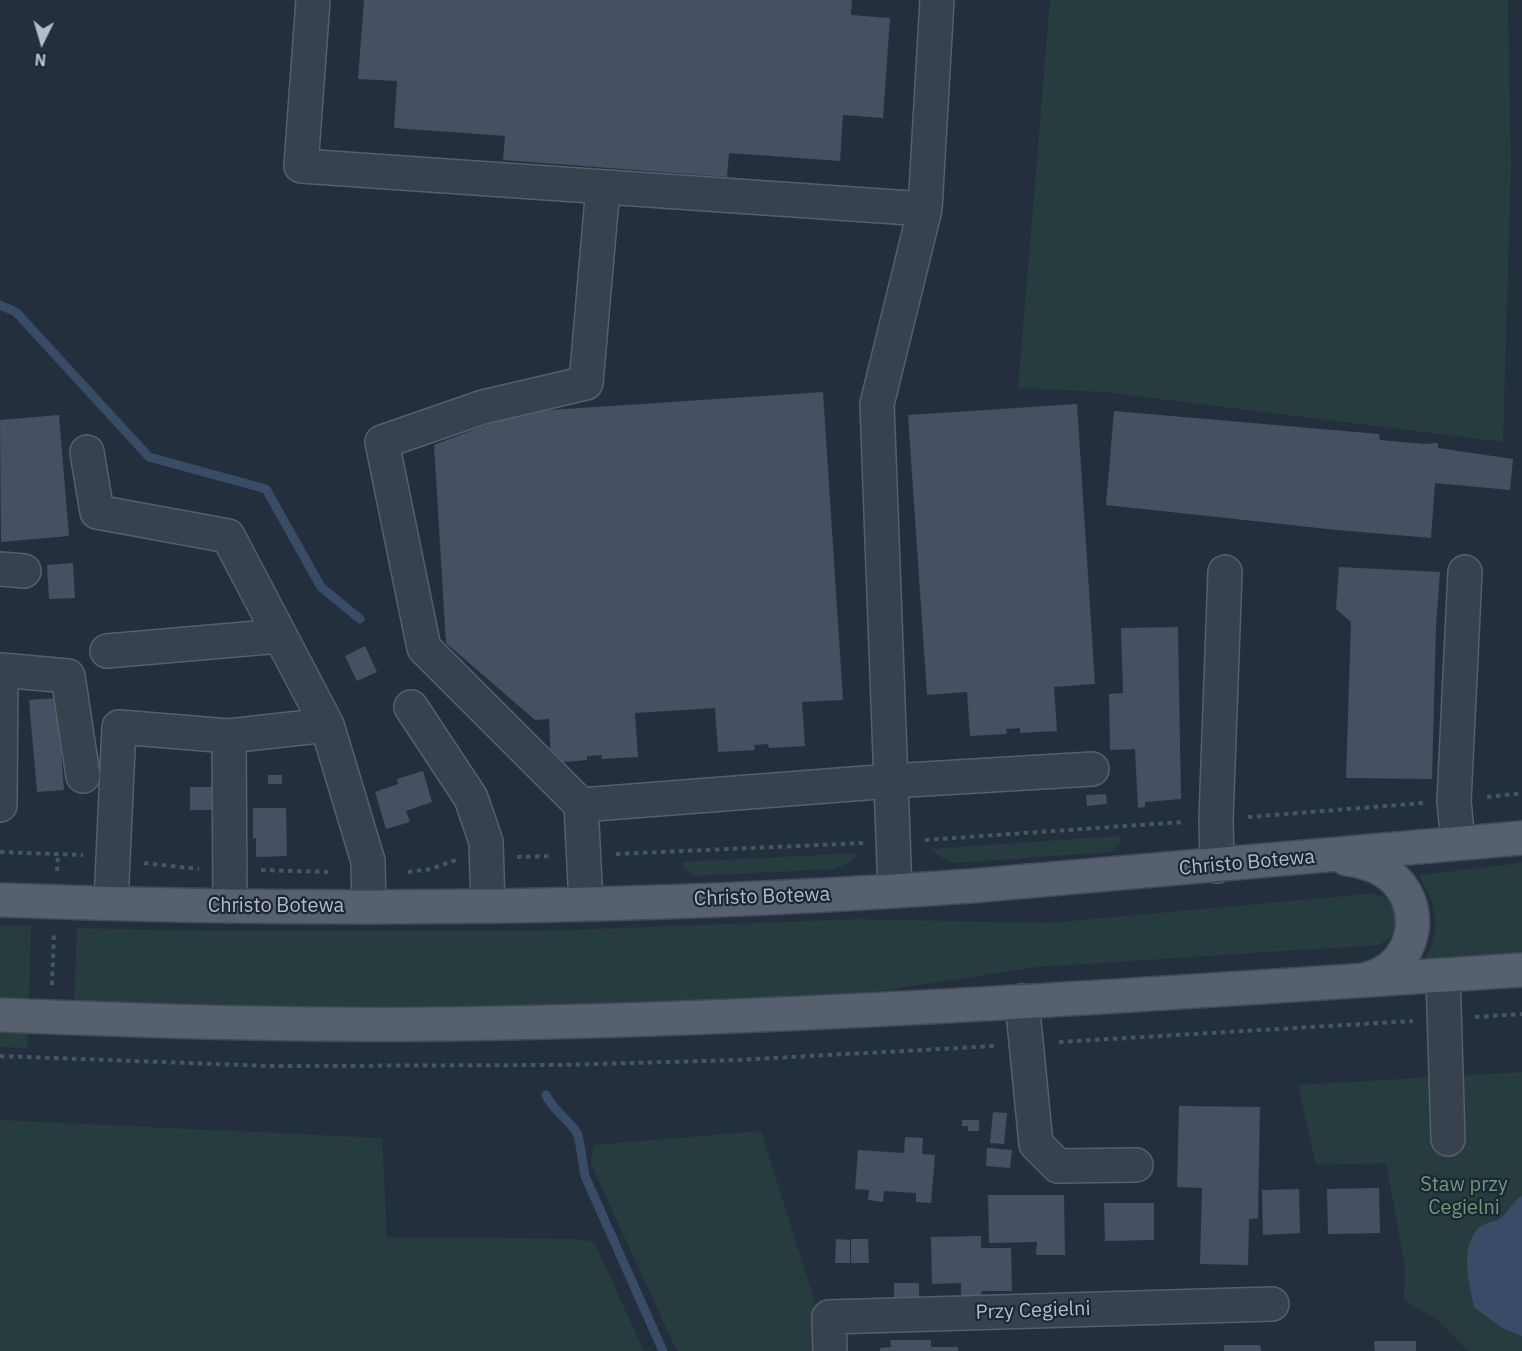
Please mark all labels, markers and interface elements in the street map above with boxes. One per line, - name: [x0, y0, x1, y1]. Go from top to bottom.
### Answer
- north arrow: [12, 12, 72, 72]
- text: N: [34, 49, 47, 70]
- street label: Christo Botewa: [1178, 845, 1316, 881]
- street label: Christo Botewa: [693, 883, 831, 911]
- street label: Christo Botewa: [208, 894, 344, 918]
- park label: Staw przy Cegielni: [1420, 1173, 1508, 1220]
- street label: Przy Cegielni: [975, 1297, 1091, 1325]

